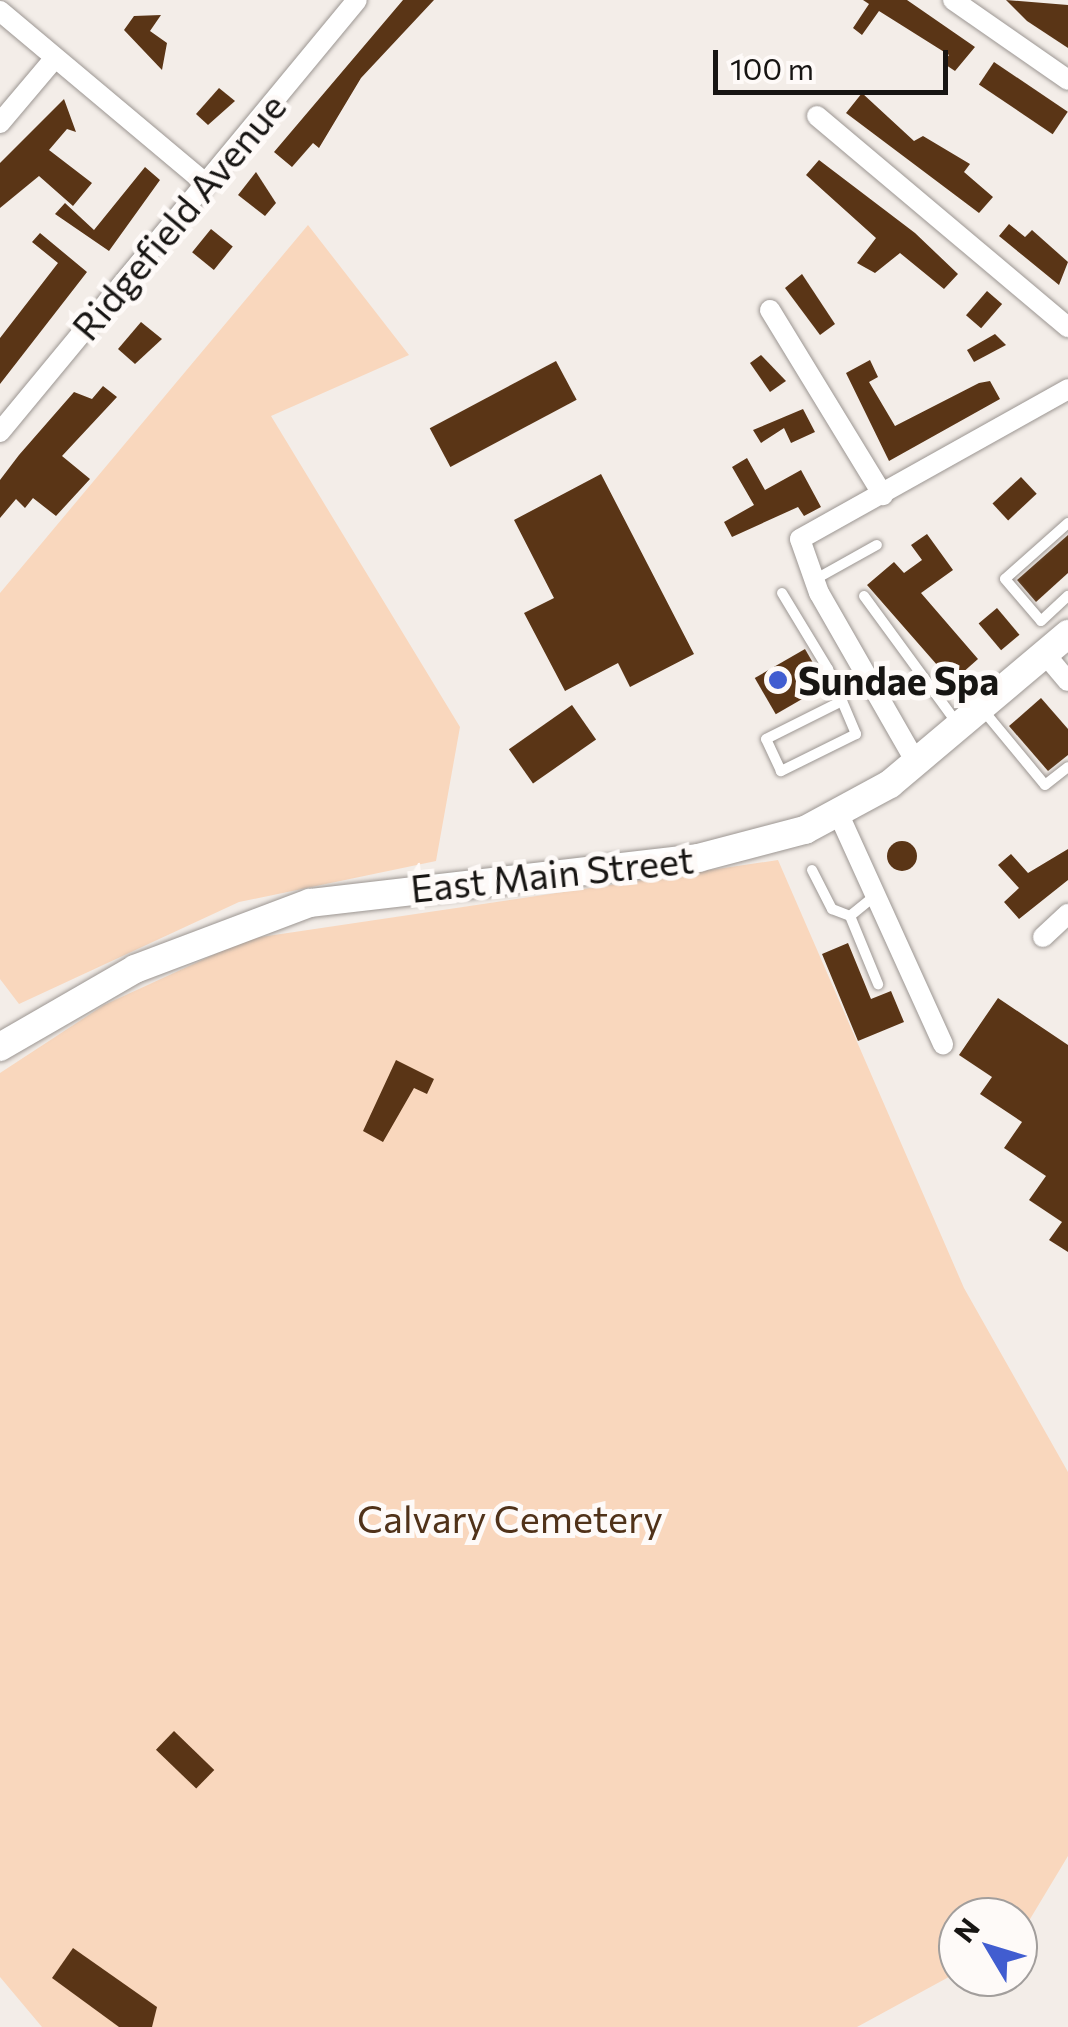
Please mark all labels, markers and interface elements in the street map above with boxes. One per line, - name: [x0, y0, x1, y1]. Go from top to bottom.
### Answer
- scale bar: [718, 30, 953, 92]
- text: 100 m: [730, 49, 814, 86]
- street label: Ridgefield Avenue: [62, 84, 294, 348]
- place label: Sundae Spa: [798, 657, 999, 703]
- marker: Sundae Spa: [767, 669, 789, 691]
- street label: East Main Street: [408, 835, 696, 911]
- park label: Calvary Cemetery: [357, 1495, 663, 1541]
- north arrow: [938, 1897, 1038, 1997]
- text: N: [946, 1911, 986, 1949]

